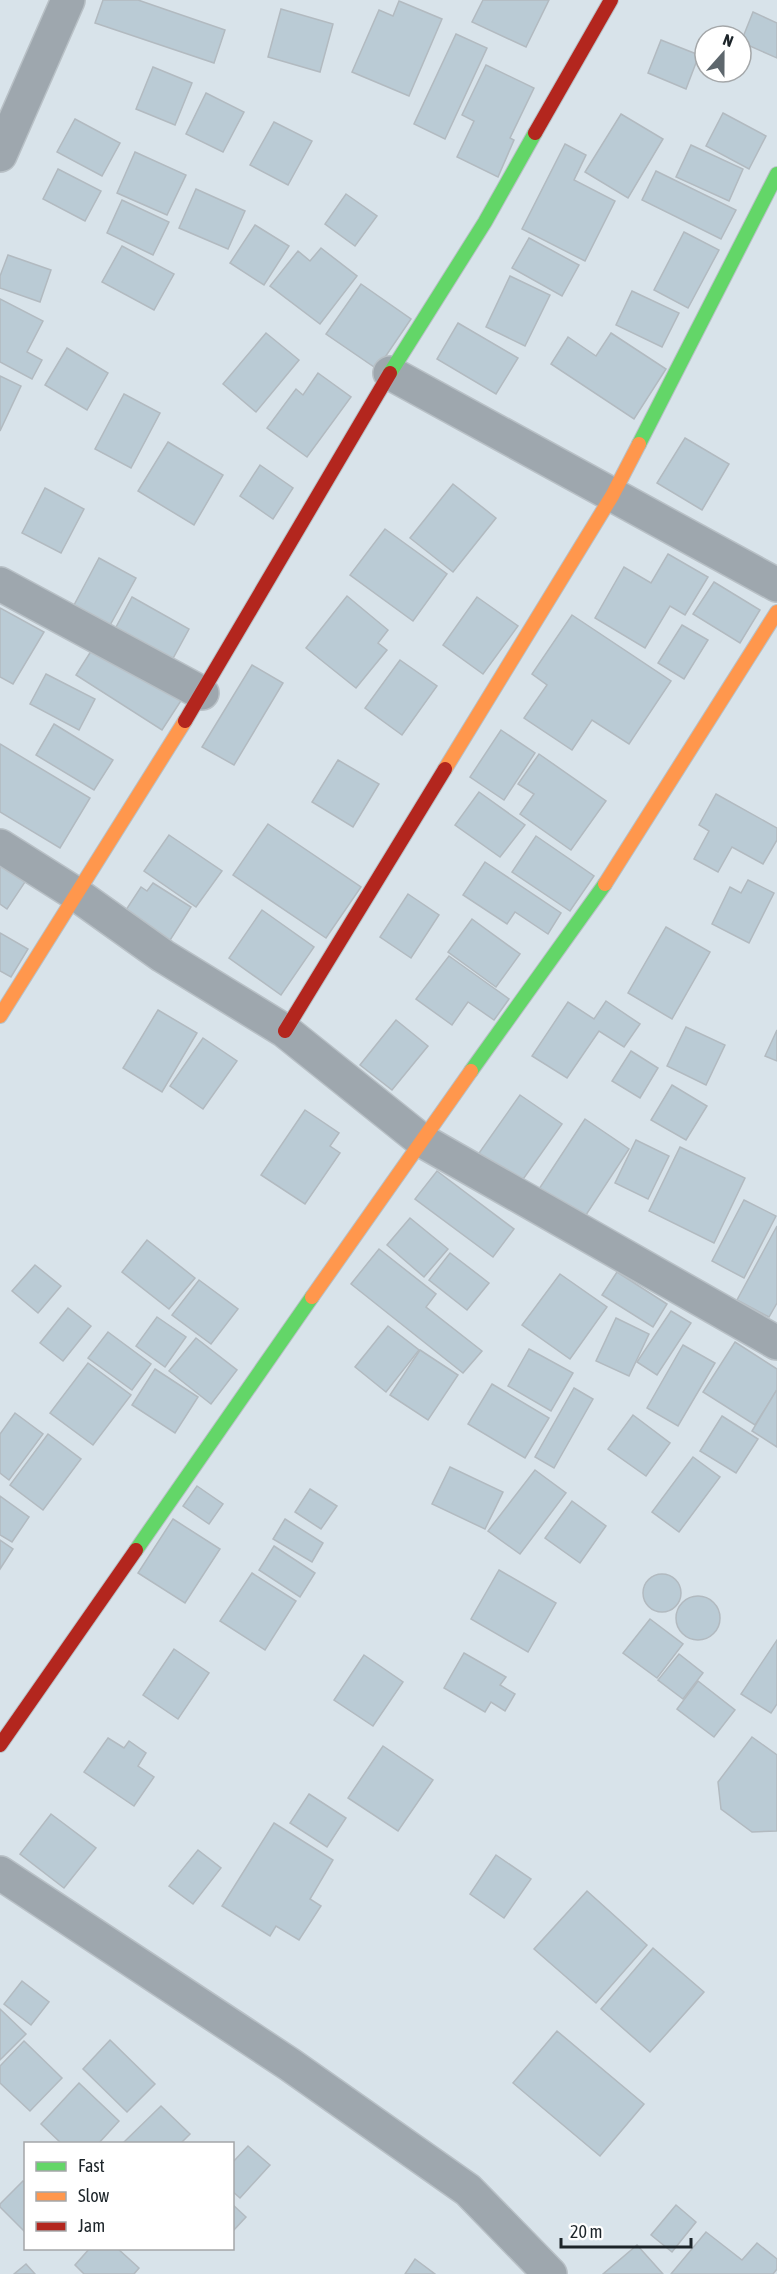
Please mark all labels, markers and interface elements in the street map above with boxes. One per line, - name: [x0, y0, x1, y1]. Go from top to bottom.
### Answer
- north arrow: [693, 24, 753, 84]
- text: N: [721, 30, 736, 50]
- legend: [24, 2142, 234, 2250]
- text: Fast: [78, 2155, 105, 2176]
- text: Slow: [78, 2185, 109, 2206]
- scale bar: [561, 2211, 692, 2249]
- text: Jam: [78, 2215, 105, 2236]
- text: 20 m: [570, 2221, 602, 2242]

